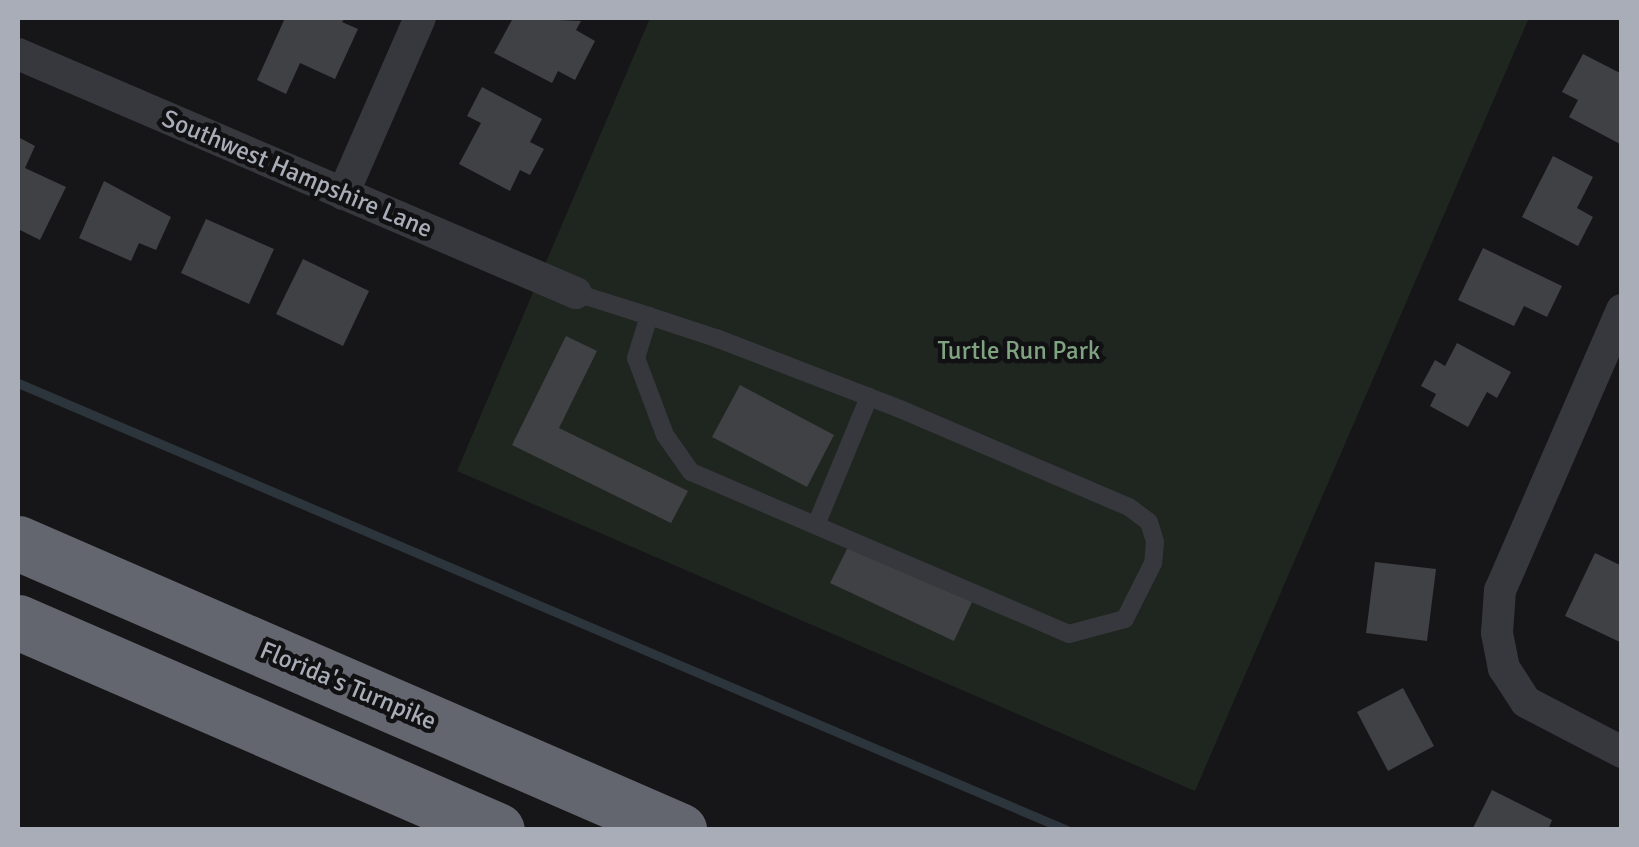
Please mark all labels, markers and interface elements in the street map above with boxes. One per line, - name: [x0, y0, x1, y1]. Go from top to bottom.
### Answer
- street label: Southwest Hampshire Lane: [157, 103, 437, 245]
- park label: Turtle Run Park: [938, 336, 1100, 366]
- street label: Florida's Turnpike: [255, 635, 441, 737]

